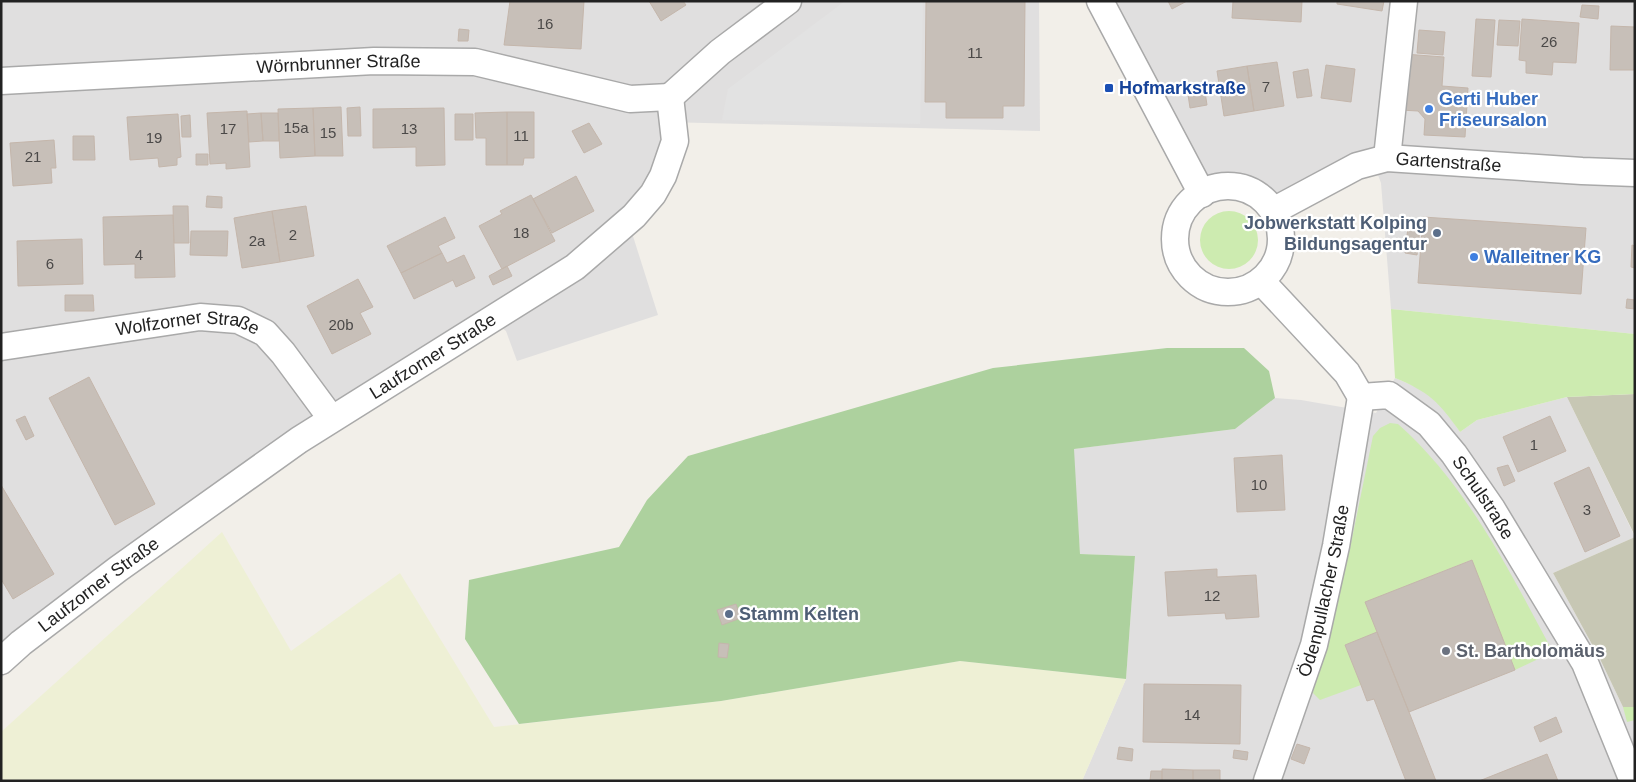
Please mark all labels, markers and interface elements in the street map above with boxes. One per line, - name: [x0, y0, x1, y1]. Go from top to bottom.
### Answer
- house number: 16: [537, 15, 553, 32]
- house number: 26: [1541, 33, 1557, 50]
- house number: 11: [967, 44, 983, 61]
- street label: Wörnbrunner Straße: [256, 51, 421, 77]
- place label: Hofmarkstraße: [1119, 78, 1246, 98]
- house number: 7: [1262, 78, 1270, 95]
- marker: Hofmarkstraße: [1103, 82, 1115, 94]
- place label: Gerti Huber Friseursalon: [1439, 89, 1547, 130]
- marker: Gerti Huber Friseursalon: [1423, 103, 1435, 115]
- house number: 15a: [283, 119, 309, 136]
- house number: 17: [220, 120, 236, 137]
- house number: 13: [401, 120, 417, 137]
- house number: 15: [320, 124, 336, 141]
- house number: 11: [513, 127, 529, 144]
- house number: 19: [146, 129, 162, 146]
- house number: 21: [25, 148, 41, 165]
- street label: Gartenstraße: [1395, 149, 1502, 176]
- place label: Jobwerkstatt Kolping Bildungsagentur: [1244, 213, 1427, 254]
- house number: 18: [513, 224, 529, 241]
- house number: 2: [289, 226, 297, 243]
- marker: Jobwerkstatt Kolping Bildungsagentur: [1431, 227, 1443, 239]
- house number: 2a: [249, 232, 266, 249]
- house number: 4: [135, 246, 143, 263]
- place label: Walleitner KG: [1484, 247, 1601, 267]
- marker: Walleitner KG: [1468, 251, 1480, 263]
- house number: 6: [46, 255, 54, 272]
- street label: Wolfzorner Straße: [114, 307, 263, 340]
- street label: Laufzorner Straße: [366, 309, 500, 403]
- house number: 20b: [328, 316, 354, 333]
- house number: 1: [1530, 436, 1538, 453]
- street label: Schulstraße: [1448, 452, 1518, 543]
- house number: 10: [1251, 476, 1267, 493]
- house number: 3: [1583, 501, 1591, 518]
- street label: Ödenpullacher Straße: [1294, 503, 1353, 679]
- street label: Laufzorner Straße: [34, 533, 163, 636]
- house number: 12: [1204, 587, 1220, 604]
- place label: Stamm Kelten: [739, 604, 859, 624]
- marker: Stamm Kelten: [723, 608, 735, 620]
- place label: St. Bartholomäus: [1456, 641, 1605, 661]
- marker: St. Bartholomäus: [1440, 645, 1452, 657]
- house number: 14: [1184, 706, 1200, 723]

